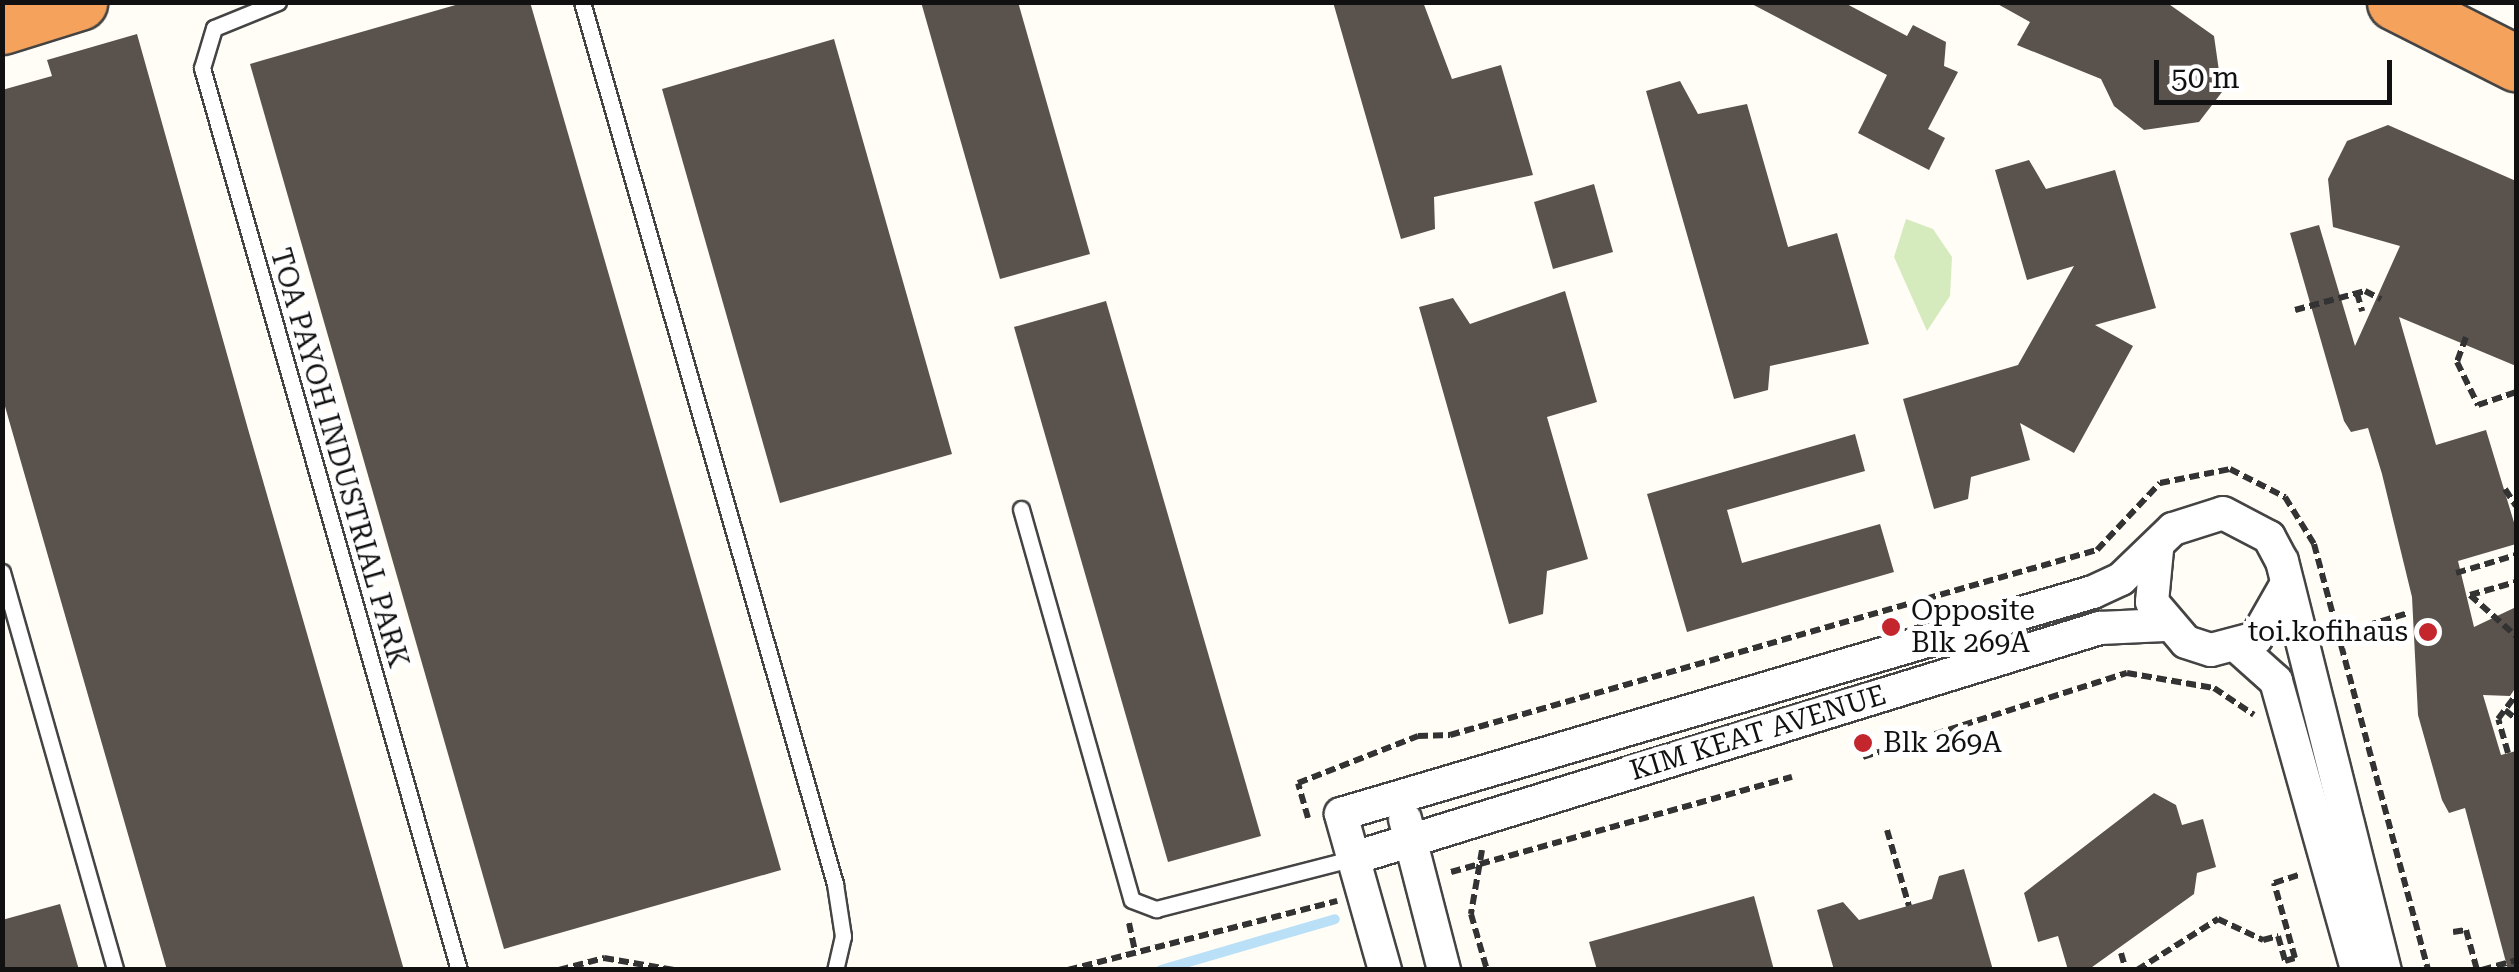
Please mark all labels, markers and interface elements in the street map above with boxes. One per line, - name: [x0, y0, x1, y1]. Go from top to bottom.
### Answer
- scale bar: [2159, 40, 2396, 102]
- text: 50 m: [2171, 60, 2240, 95]
- street label: TOA PAYOH INDUSTRIAL PARK: [263, 244, 415, 672]
- place label: Opposite Blk 269A: [1911, 594, 2035, 660]
- place label: toi.kofihaus: [2248, 615, 2408, 649]
- marker: Opposite Blk 269A: [1880, 616, 1902, 638]
- marker: toi.kofihaus: [2417, 621, 2439, 643]
- street label: KIM KEAT AVENUE: [1626, 678, 1890, 788]
- place label: Blk 269A: [1883, 726, 2002, 760]
- marker: Blk 269A: [1852, 732, 1874, 754]

